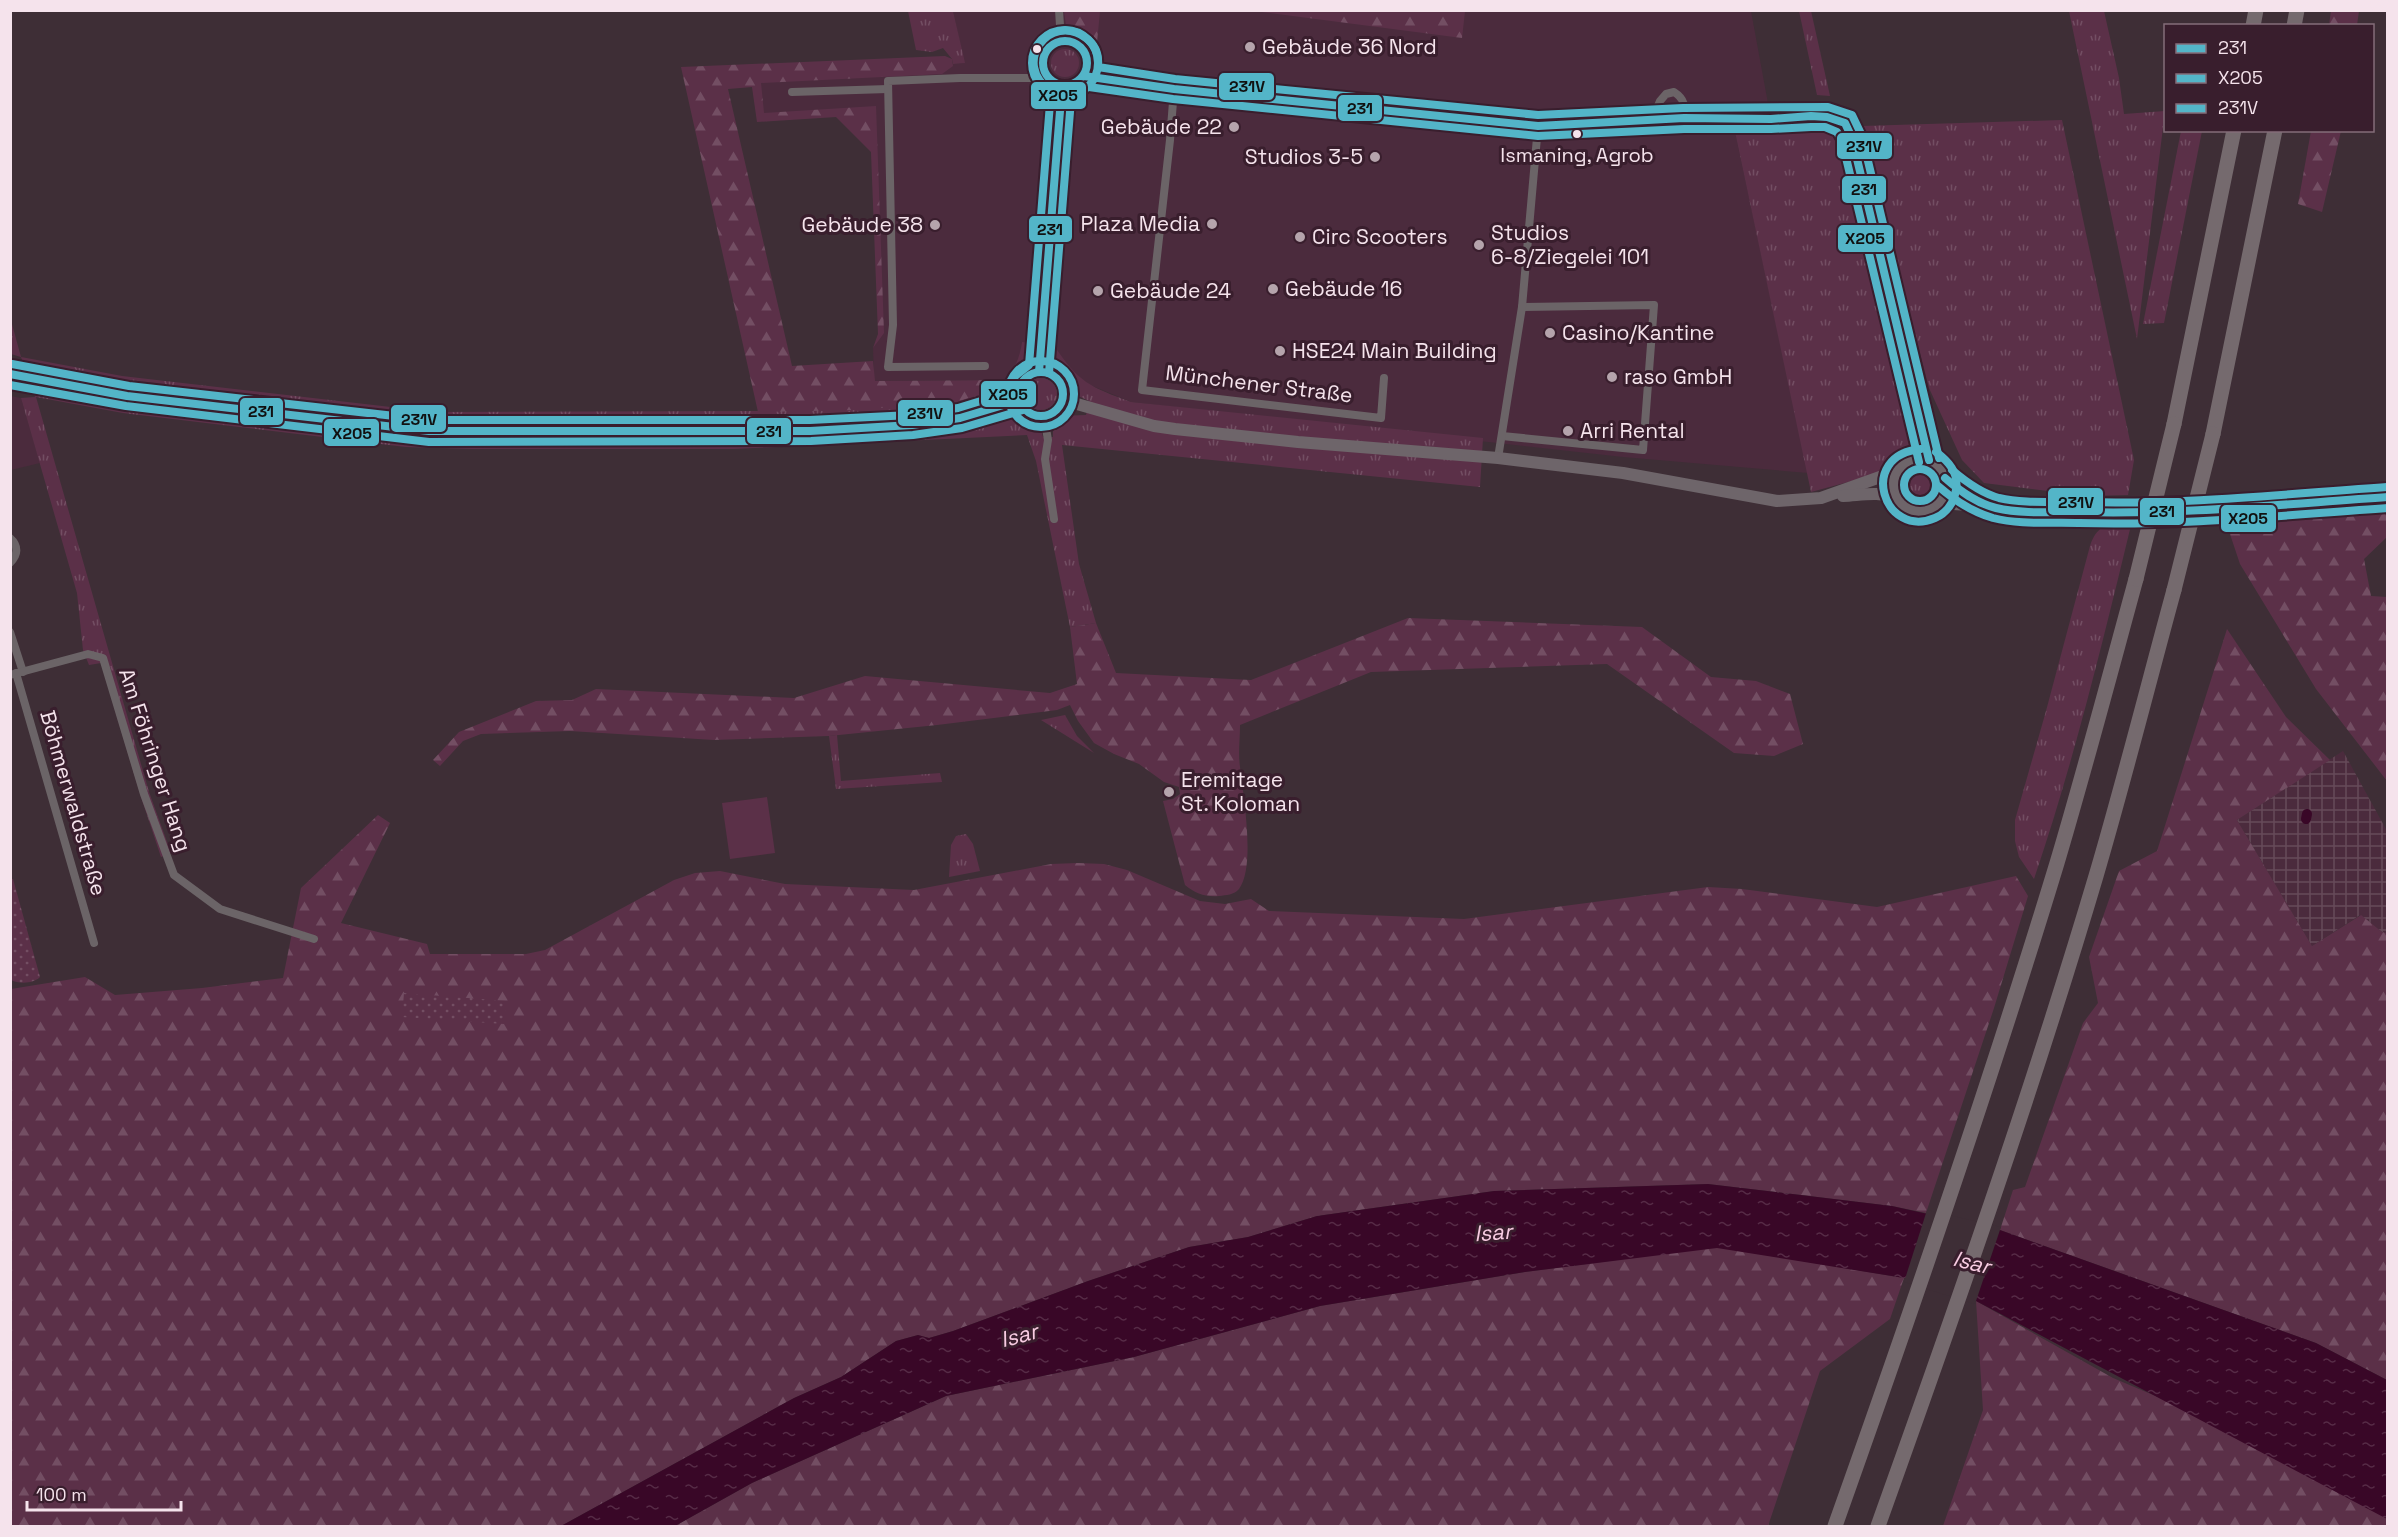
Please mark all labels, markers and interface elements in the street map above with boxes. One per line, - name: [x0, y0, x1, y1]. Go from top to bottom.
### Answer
- legend: [2164, 24, 2374, 132]
- place label: Gebäude 36 Nord: [1262, 33, 1437, 60]
- text: 231: [2218, 36, 2247, 59]
- marker: Gebäude 36 Nord: [1243, 40, 1257, 54]
- unlabelled marker: [1031, 43, 1043, 55]
- text: X205: [2218, 66, 2263, 89]
- line badge: 231V: [1218, 72, 1275, 101]
- text: 231V: [1229, 76, 1265, 97]
- line badge: X205: [1030, 81, 1087, 110]
- text: X205: [1038, 85, 1078, 106]
- line badge: 231: [1337, 94, 1383, 122]
- text: 231V: [2218, 96, 2258, 119]
- text: 231: [1347, 98, 1373, 119]
- place label: Gebäude 22: [1101, 113, 1222, 140]
- marker: Gebäude 22: [1227, 120, 1241, 134]
- marker: Ismaning, Agrob: [1571, 128, 1583, 140]
- line badge: 231V: [1836, 132, 1893, 160]
- text: 231V: [1846, 136, 1882, 157]
- place label: Ismaning, Agrob: [1500, 142, 1654, 168]
- place label: Studios 3-5: [1245, 143, 1363, 170]
- marker: Studios 3-5: [1368, 150, 1382, 164]
- line badge: 231: [1841, 175, 1887, 204]
- text: 231: [1851, 179, 1877, 200]
- place label: Plaza Media: [1080, 210, 1200, 237]
- place label: Gebäude 38: [801, 211, 923, 238]
- line badge: 231: [1028, 215, 1073, 243]
- marker: Plaza Media: [1205, 217, 1219, 231]
- marker: Gebäude 38: [928, 218, 942, 232]
- text: 231: [1037, 219, 1063, 240]
- place label: Studios 6-8/Ziegelei 101: [1491, 219, 1649, 270]
- place label: Circ Scooters: [1312, 223, 1448, 250]
- line badge: X205: [1837, 224, 1894, 253]
- text: X205: [1845, 228, 1885, 249]
- marker: Circ Scooters: [1293, 230, 1307, 244]
- marker: Studios 6-8/Ziegelei 101: [1472, 238, 1486, 252]
- place label: Gebäude 16: [1285, 275, 1402, 302]
- place label: Gebäude 24: [1110, 277, 1231, 304]
- marker: Gebäude 16: [1266, 282, 1280, 296]
- marker: Gebäude 24: [1091, 284, 1105, 298]
- place label: Casino/Kantine: [1562, 319, 1715, 346]
- marker: Casino/Kantine: [1543, 326, 1557, 340]
- place label: HSE24 Main Building: [1292, 337, 1497, 364]
- marker: HSE24 Main Building: [1273, 344, 1287, 358]
- street label: Münchener Straße: [1164, 359, 1354, 408]
- place label: raso GmbH: [1624, 363, 1732, 390]
- marker: raso GmbH: [1605, 370, 1619, 384]
- line badge: X205: [980, 380, 1037, 408]
- text: X205: [988, 384, 1028, 405]
- line badge: 231: [239, 397, 284, 426]
- line badge: 231V: [897, 399, 954, 427]
- text: 231: [248, 401, 274, 422]
- text: 231V: [907, 403, 943, 424]
- line badge: 231V: [390, 404, 447, 433]
- text: 231V: [401, 409, 437, 430]
- line badge: 231: [746, 417, 792, 445]
- place label: Arri Rental: [1580, 417, 1685, 444]
- line badge: X205: [323, 418, 380, 447]
- text: 231: [756, 421, 782, 442]
- text: X205: [332, 423, 372, 444]
- marker: Arri Rental: [1561, 424, 1575, 438]
- line badge: 231V: [2047, 487, 2104, 516]
- text: 231V: [2058, 492, 2094, 513]
- line badge: 231: [2139, 497, 2185, 526]
- text: 231: [2149, 501, 2175, 522]
- line badge: X205: [2220, 504, 2277, 533]
- text: X205: [2228, 508, 2268, 529]
- street label: Am Föhringer Hang: [113, 665, 198, 855]
- street label: Böhmerwaldstraße: [34, 707, 113, 899]
- place label: Eremitage St. Koloman: [1181, 766, 1300, 817]
- marker: Eremitage St. Koloman: [1162, 785, 1176, 799]
- water label: Isar: [1473, 1217, 1516, 1247]
- water label: Isar: [1950, 1244, 1996, 1281]
- water label: Isar: [997, 1316, 1043, 1353]
- scale bar: [27, 1474, 182, 1512]
- text: 100 m: [36, 1483, 87, 1506]

